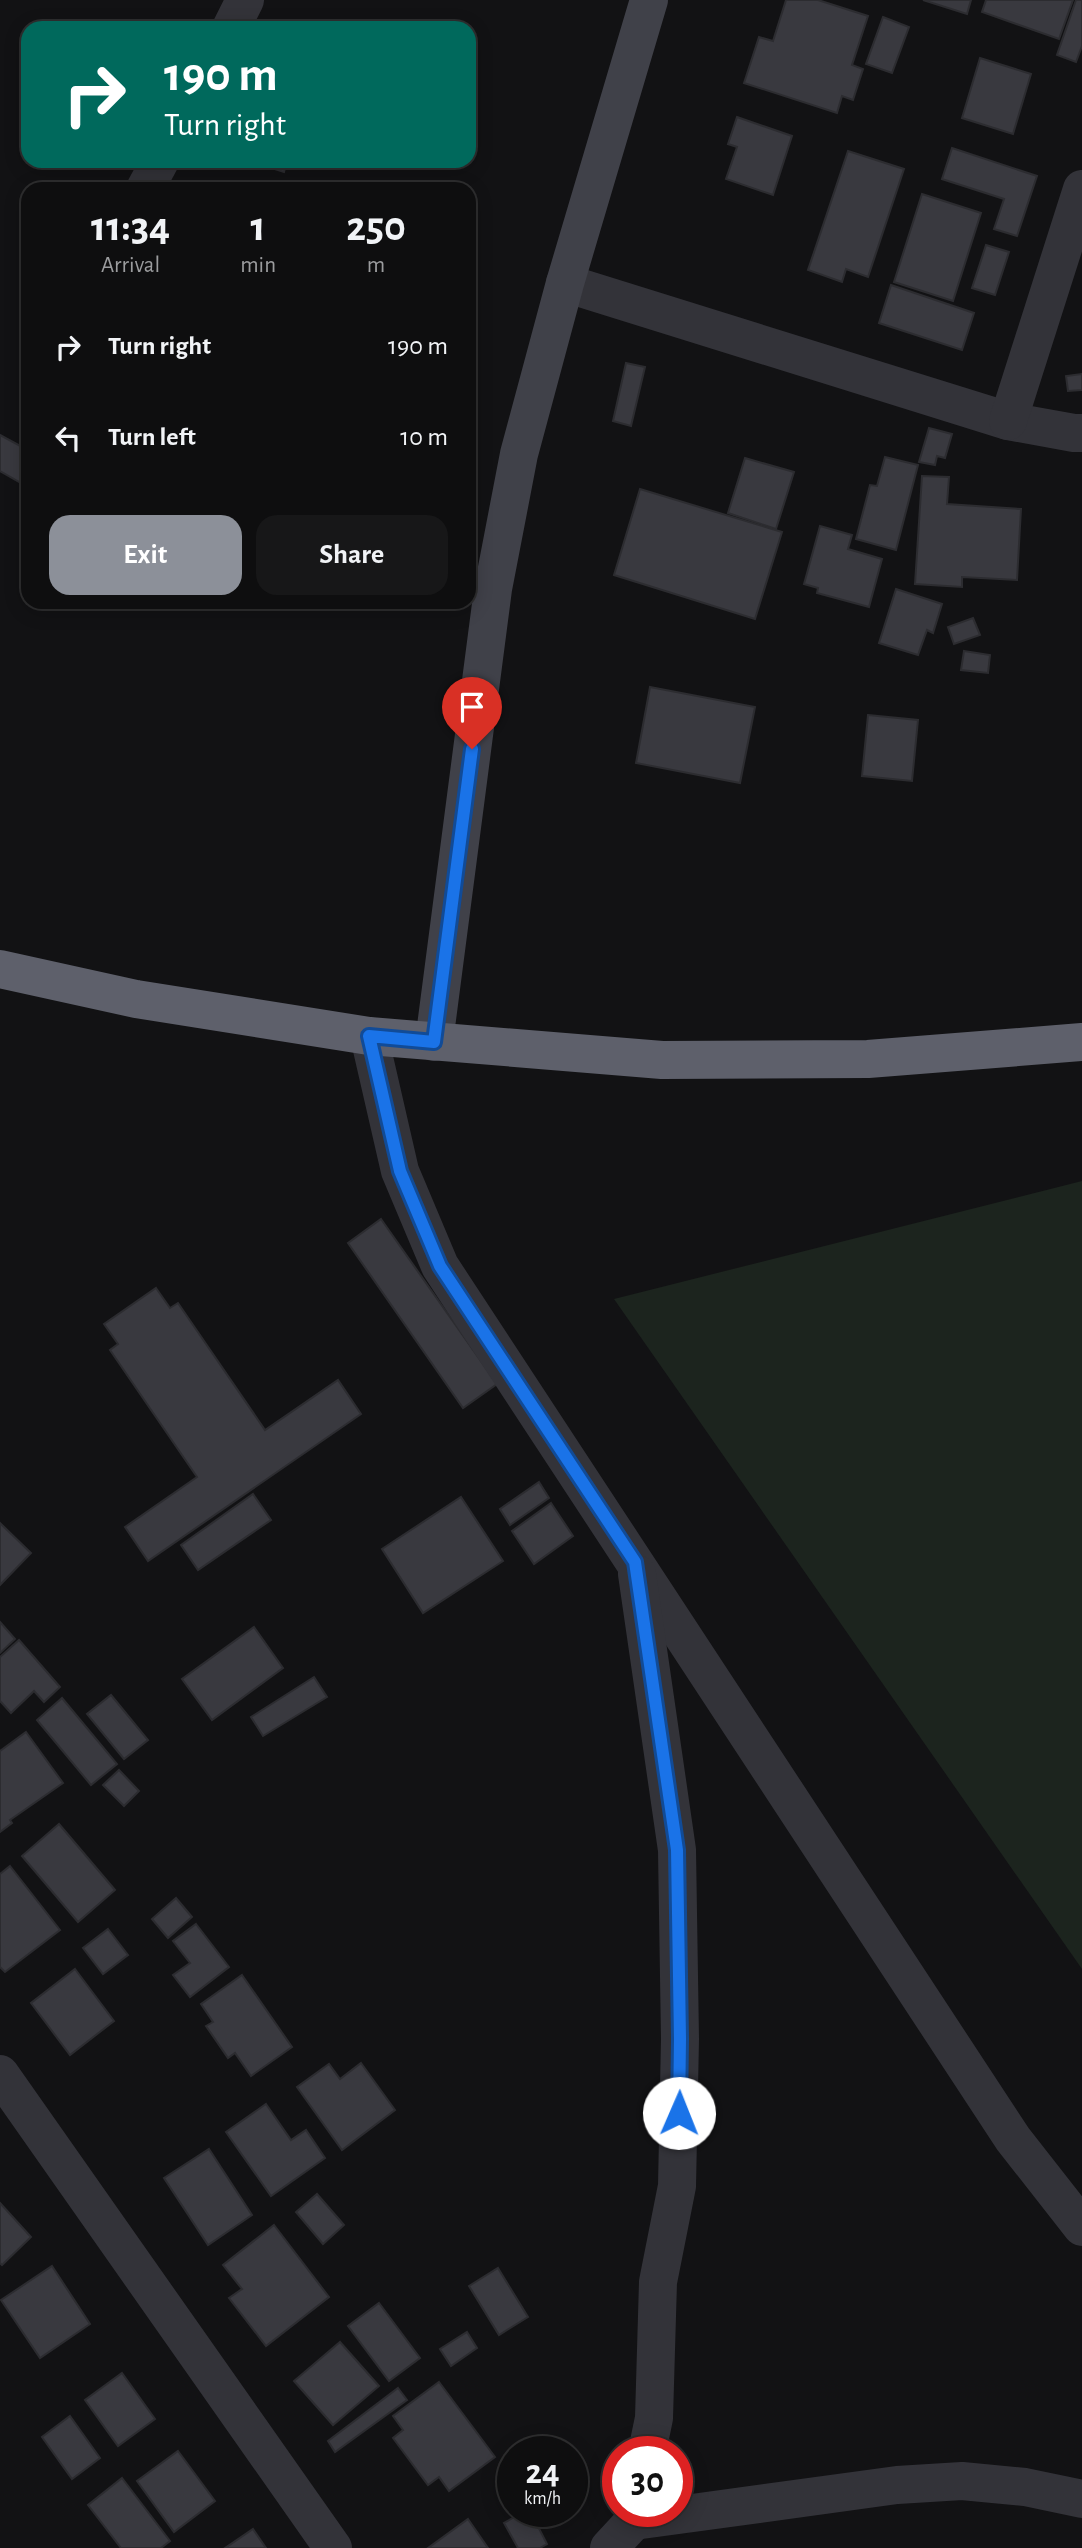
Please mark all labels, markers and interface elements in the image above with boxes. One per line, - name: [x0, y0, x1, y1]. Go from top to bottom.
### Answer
- icon: right: [49, 49, 140, 140]
- text: 190 m: [164, 51, 278, 100]
- text: Turn right: [164, 109, 286, 141]
- text: 11:34: [91, 206, 170, 248]
- text: 1: [251, 206, 266, 248]
- text: 250: [346, 206, 406, 248]
- text: Arrival: [101, 254, 160, 277]
- text: min: [240, 254, 276, 277]
- text: m: [367, 254, 385, 277]
- icon: right: [49, 328, 87, 366]
- text: Turn right: [108, 333, 211, 359]
- text: 190 m: [388, 333, 448, 359]
- icon: left: [49, 419, 87, 457]
- text: Turn left: [108, 424, 196, 450]
- text: 10 m: [400, 424, 448, 450]
- button: Exit: [49, 515, 242, 595]
- button: Share: [256, 515, 448, 595]
- pin: [442, 677, 502, 749]
- icon: arrive: [453, 688, 491, 726]
- position arrow: [642, 2076, 716, 2150]
- speed limit sign: 30: [602, 2436, 693, 2527]
- text: 24: [525, 2455, 560, 2490]
- text: km/h: [524, 2490, 561, 2508]

